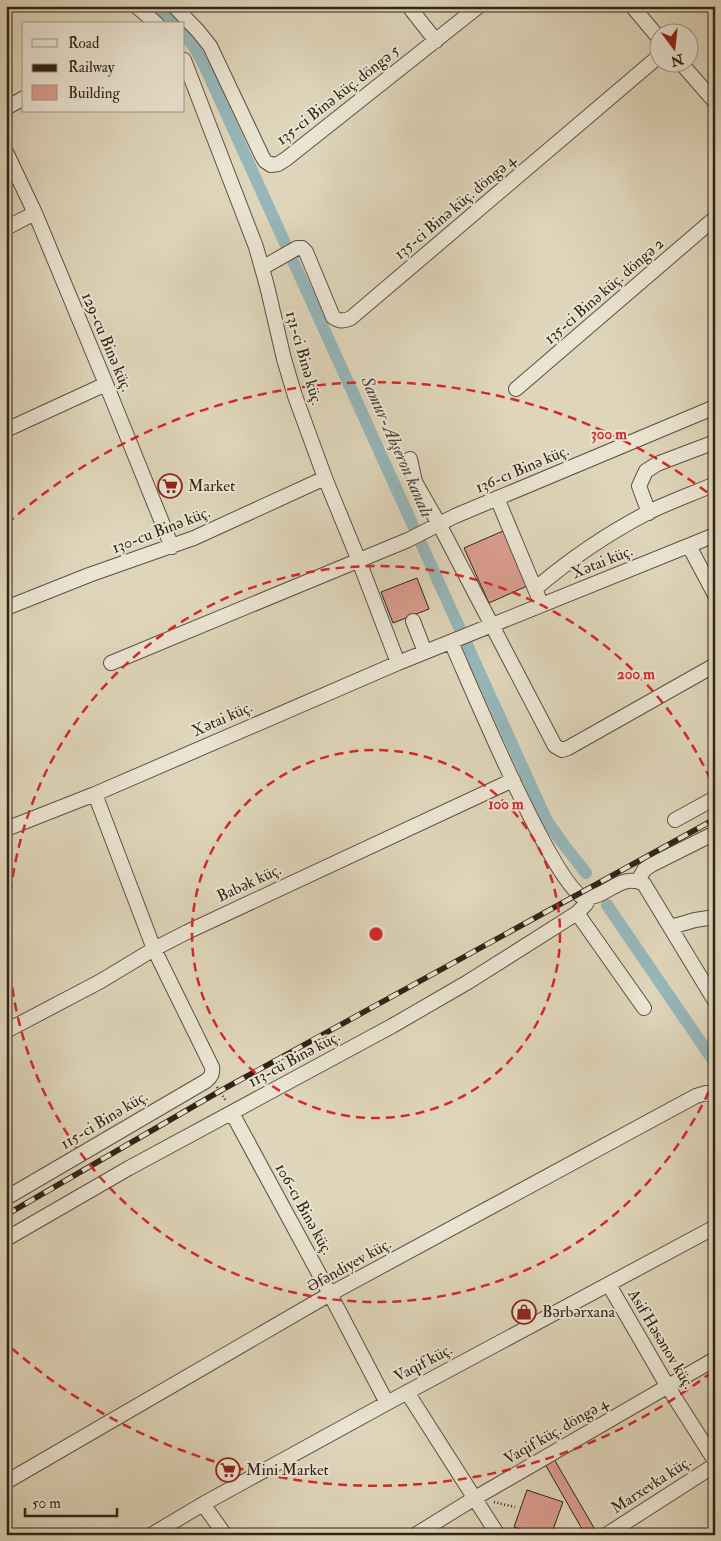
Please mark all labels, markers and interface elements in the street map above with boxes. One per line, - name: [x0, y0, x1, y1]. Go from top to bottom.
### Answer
- legend: [22, 22, 185, 112]
- north arrow: [648, 22, 698, 72]
- text: Road: [68, 34, 100, 53]
- street label: 135-ci Binə küç. döngə 5: [272, 41, 404, 149]
- text: N: [669, 50, 686, 70]
- text: Railway: [68, 58, 115, 77]
- text: Building: [68, 84, 120, 103]
- street label: 135-ci Binə küç. döngə 4: [390, 149, 521, 264]
- street label: 135-ci Binə küç. döngə 2: [540, 234, 668, 348]
- street label: 129-cu Binə küç.: [77, 289, 137, 395]
- street label: 131-ci Binə küç.: [281, 309, 327, 407]
- water label: Samur-Abşeron kanalı: [355, 372, 438, 521]
- text: 300 m: [591, 425, 627, 444]
- street label: 136-cı Binə küç.: [472, 440, 572, 498]
- supermarket icon: Market: [157, 473, 183, 499]
- place label: Market: [188, 476, 235, 496]
- street label: 130-cu Binə küç.: [109, 502, 213, 558]
- street label: Xətai küç.: [568, 541, 636, 583]
- text: 200 m: [617, 665, 655, 684]
- street label: Xətai küç.: [189, 697, 255, 741]
- text: 100 m: [488, 795, 524, 814]
- street label: Babək küç.: [214, 859, 284, 907]
- centre of rings: [367, 925, 385, 943]
- street label: 113-cü Binə küç.: [245, 1026, 343, 1092]
- street label: 115-ci Binə küç.: [57, 1086, 151, 1154]
- street label: 106-cı Binə küç.: [271, 1160, 337, 1258]
- street label: Əfəndiyev küç.: [303, 1234, 395, 1296]
- street label: Asif Həsənov küç.: [623, 1285, 699, 1392]
- shop icon: Bərbərxana: [511, 1299, 537, 1325]
- place label: Bərbərxana: [542, 1302, 615, 1322]
- street label: Vaqif küç.: [390, 1339, 456, 1387]
- street label: Vaqif küç. döngə 4: [500, 1392, 613, 1469]
- street label: Marxevka küç.: [607, 1452, 695, 1518]
- supermarket icon: Mini Market: [215, 1457, 241, 1483]
- place label: Mini Market: [246, 1460, 329, 1480]
- scale bar: [25, 1486, 118, 1518]
- text: 50 m: [32, 1494, 61, 1513]

